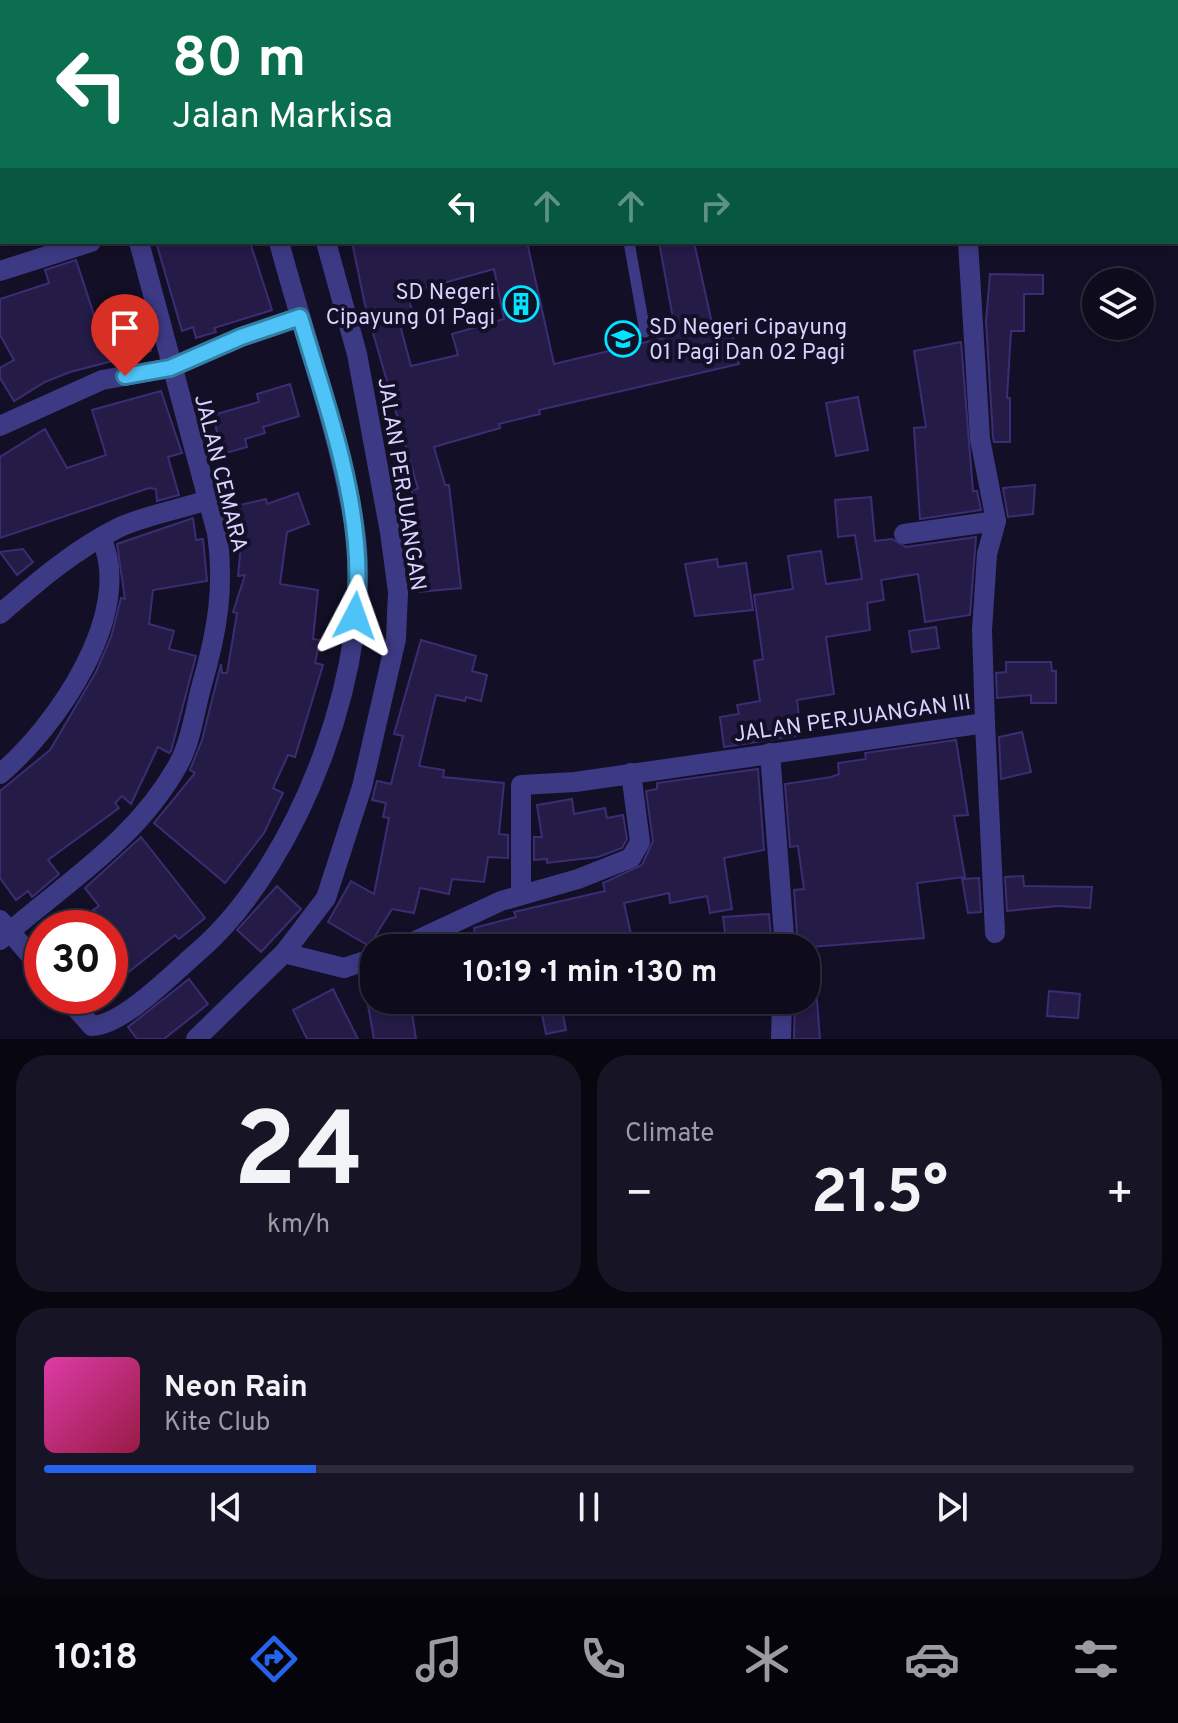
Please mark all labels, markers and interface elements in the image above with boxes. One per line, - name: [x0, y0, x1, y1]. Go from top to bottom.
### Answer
- text: 80 m: [172, 26, 306, 96]
- icon: left: [40, 32, 144, 136]
- text: Jalan Markisa: [172, 95, 393, 141]
- icon: left: [441, 184, 485, 228]
- icon: ahead: [525, 184, 569, 228]
- icon: ahead: [609, 184, 653, 228]
- icon: right: [693, 184, 737, 228]
- map controls: [1082, 268, 1154, 340]
- button: layers: [1082, 268, 1154, 340]
- place label: SD Negeri Cipayung 01 Pagi: [326, 280, 495, 332]
- building icon: SD Negeri Cipayung 01 Pagi: [502, 285, 540, 323]
- pin: [91, 294, 159, 376]
- icon: arrive: [103, 306, 147, 350]
- place label: SD Negeri Cipayung 01 Pagi Dan 02 Pagi: [649, 315, 847, 367]
- school or university icon: SD Negeri Cipayung 01 Pagi Dan 02 Pagi: [604, 320, 642, 358]
- street label: JALAN PERJUANGAN: [370, 376, 431, 593]
- street label: JALAN CEMARA: [187, 392, 252, 555]
- position arrow: [313, 574, 397, 658]
- street label: JALAN PERJUANGAN III: [732, 689, 973, 749]
- speed limit sign: 30: [24, 910, 128, 1014]
- text: 10:19 · 1 min · 130 m: [463, 955, 717, 992]
- text: 24: [233, 1091, 364, 1223]
- text: Climate: [625, 1118, 714, 1151]
- text: 21.5°: [811, 1158, 948, 1234]
- text: −: [625, 1168, 653, 1224]
- text: +: [1106, 1168, 1134, 1224]
- text: km/h: [267, 1209, 330, 1242]
- text: Neon Rain: [164, 1370, 308, 1407]
- text: Kite Club: [164, 1407, 270, 1440]
- icon: previous: [204, 1485, 248, 1529]
- icon: pause: [567, 1485, 611, 1529]
- icon: next: [930, 1485, 974, 1529]
- icon: directions: [246, 1631, 302, 1687]
- icon: music: [411, 1631, 467, 1687]
- icon: phone: [575, 1631, 631, 1687]
- icon: climate: [739, 1631, 795, 1687]
- icon: car: [904, 1631, 960, 1687]
- icon: filters: [1068, 1631, 1124, 1687]
- text: 10:18: [54, 1636, 138, 1682]

